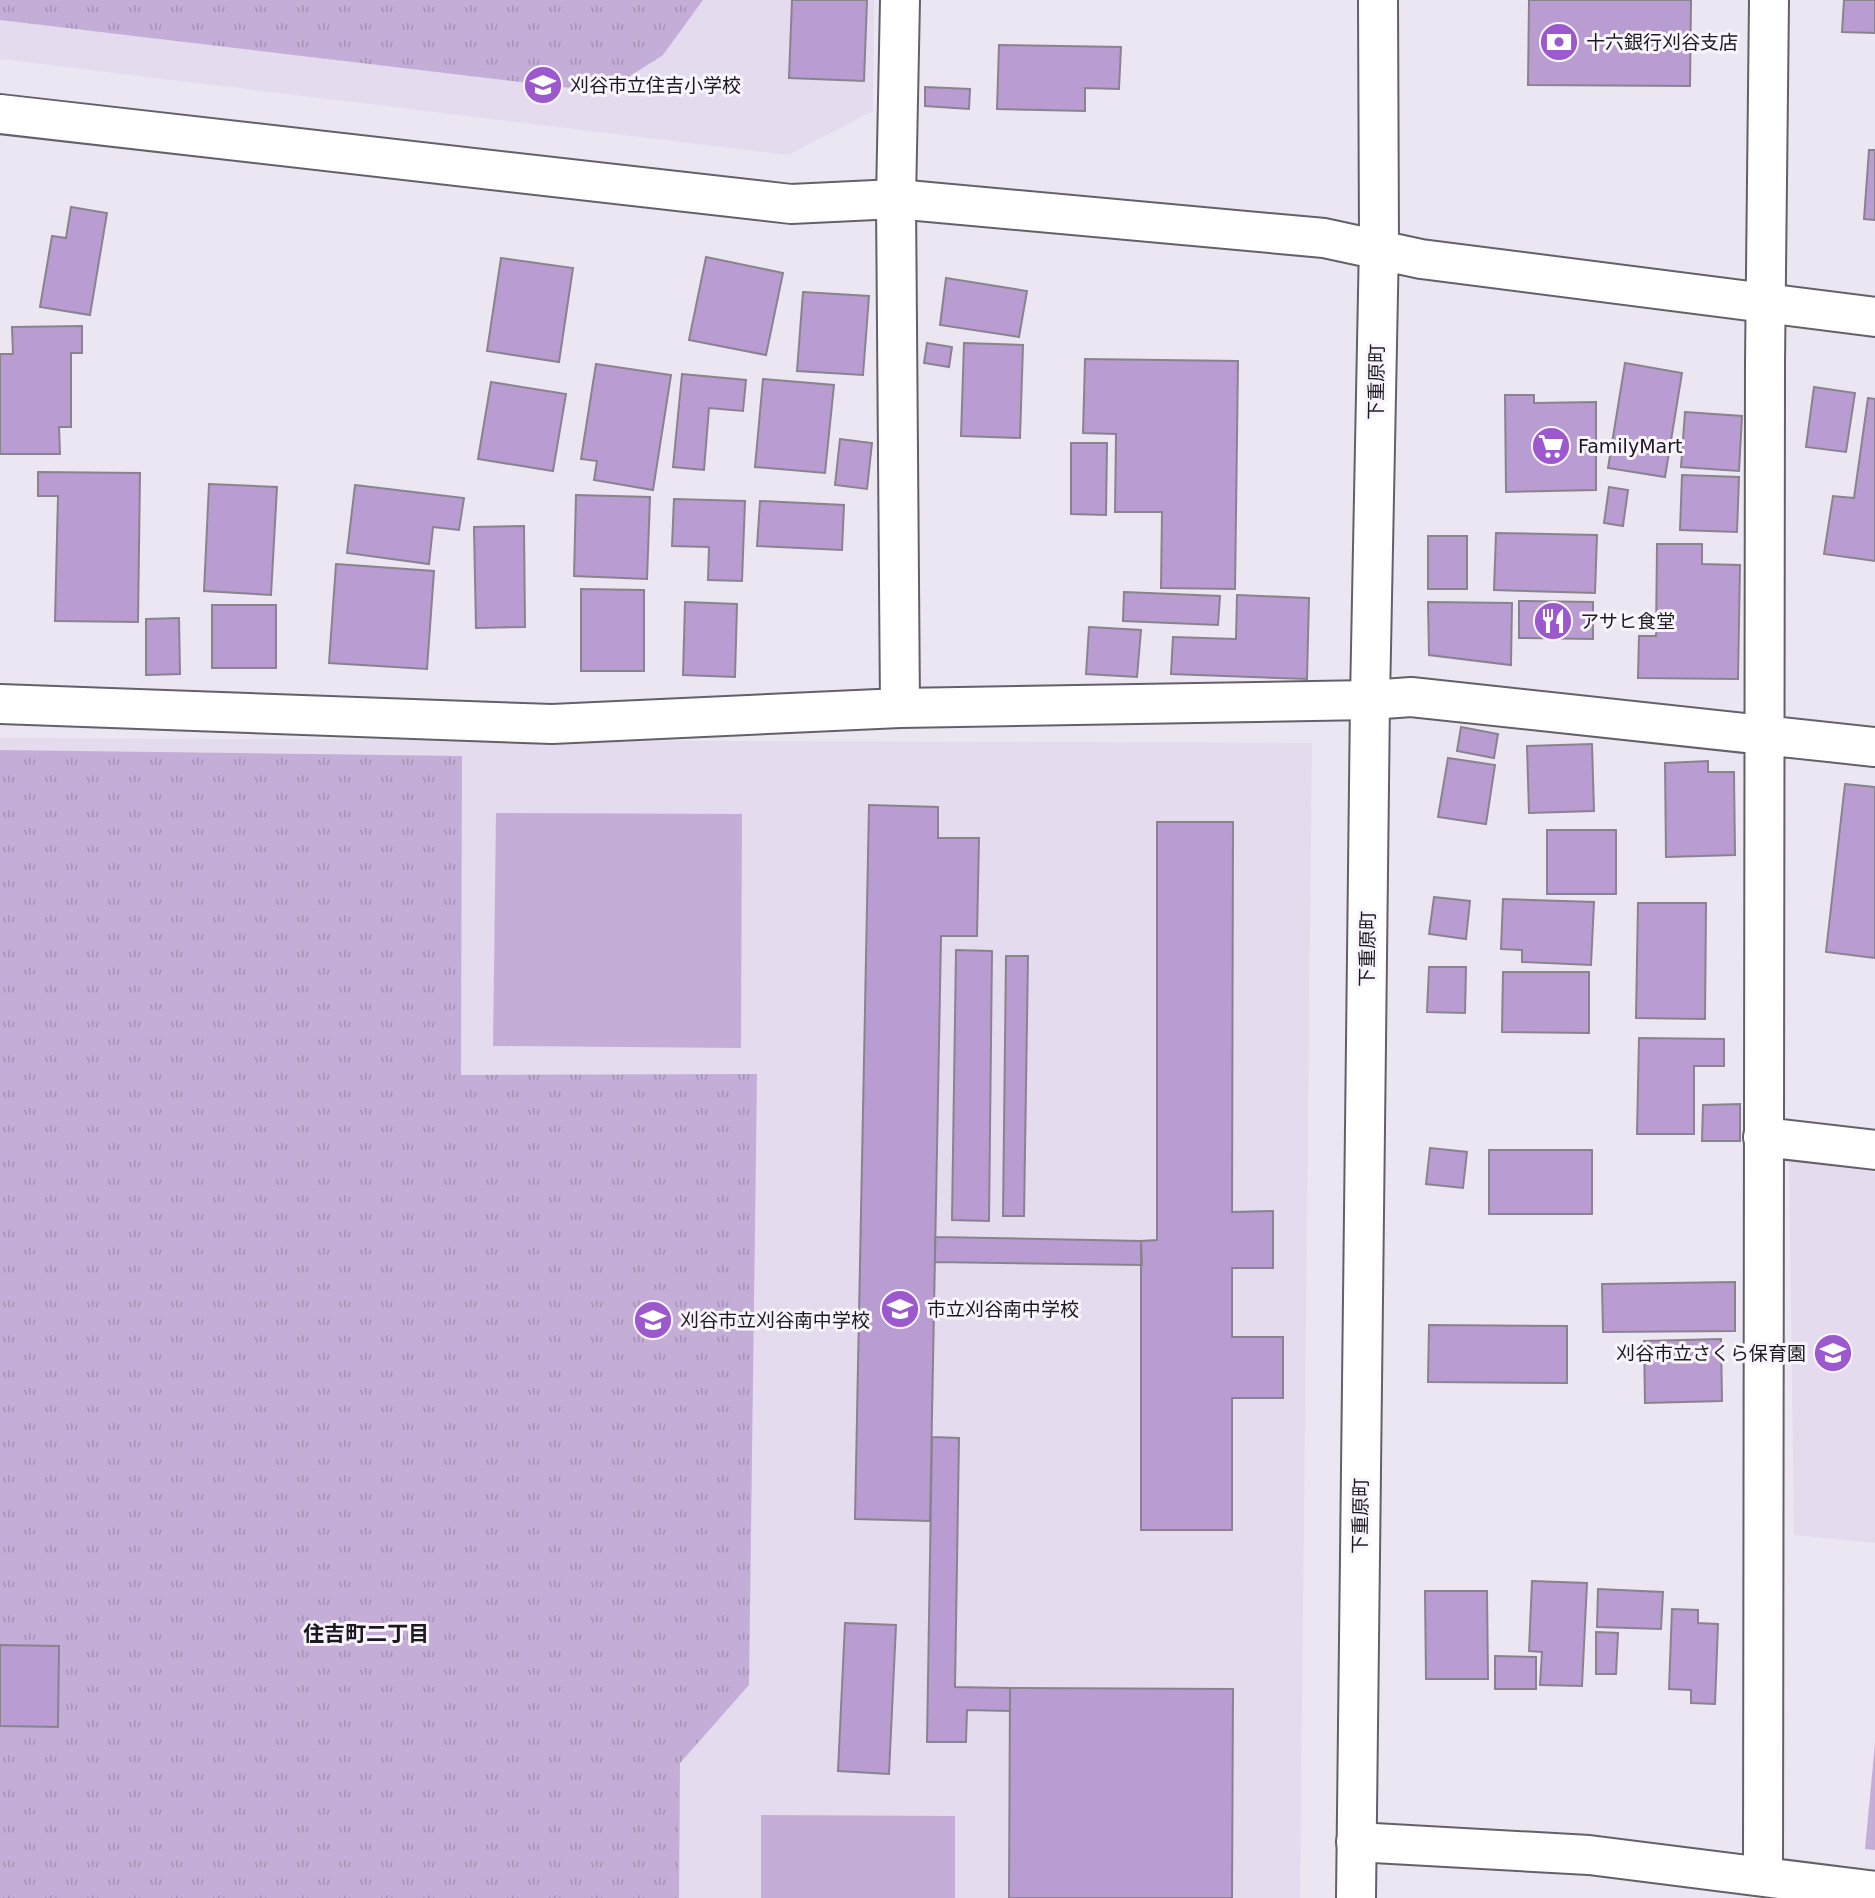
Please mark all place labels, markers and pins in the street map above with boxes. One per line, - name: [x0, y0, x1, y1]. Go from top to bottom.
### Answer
- bank icon: 十六銀行刈谷支店: [1538, 21, 1580, 63]
- place label: 十六銀行刈谷支店: [1586, 31, 1738, 53]
- school or university icon: 刈谷市立住吉小学校: [522, 64, 564, 106]
- place label: 刈谷市立住吉小学校: [570, 74, 741, 96]
- supermarket icon: FamilyMart: [1530, 425, 1572, 467]
- place label: FamilyMart: [1578, 435, 1682, 457]
- restaurant icon: アサヒ食堂: [1532, 600, 1574, 642]
- place label: アサヒ食堂: [1580, 610, 1675, 632]
- school or university icon: 市立刈谷南中学校: [879, 1288, 921, 1330]
- place label: 市立刈谷南中学校: [927, 1298, 1079, 1320]
- school or university icon: 刈谷市立刈谷南中学校: [632, 1299, 674, 1341]
- place label: 刈谷市立刈谷南中学校: [680, 1309, 870, 1331]
- school or university icon: 刈谷市立さくら保育園: [1812, 1332, 1854, 1374]
- place label: 刈谷市立さくら保育園: [1616, 1342, 1806, 1364]

